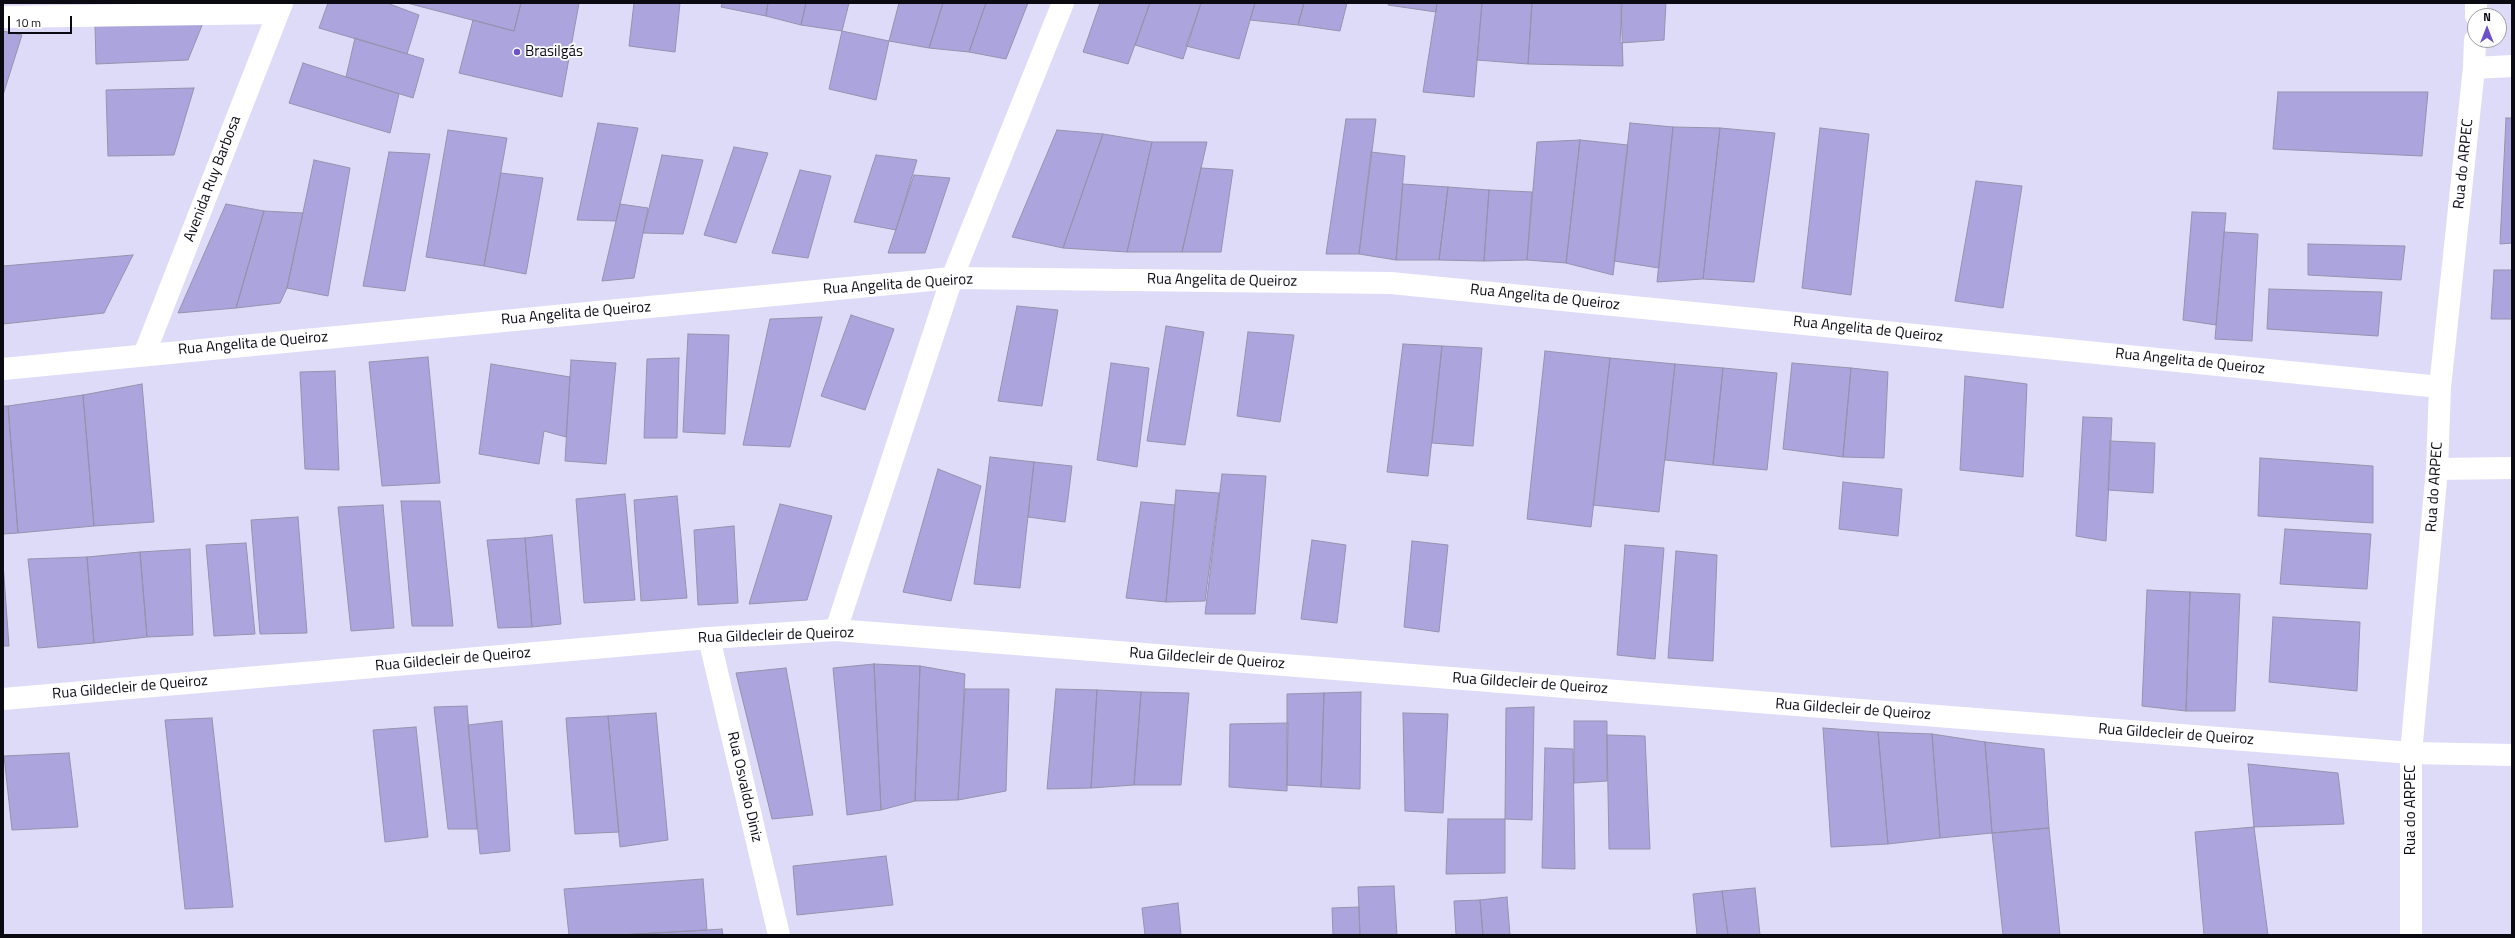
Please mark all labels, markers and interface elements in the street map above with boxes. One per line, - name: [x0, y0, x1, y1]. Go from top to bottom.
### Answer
- scale bar: [10, 8, 74, 34]
- north arrow: [2467, 8, 2507, 48]
- text: N: [2483, 9, 2491, 25]
- text: 10 m: [15, 13, 41, 32]
- place label: Brasilgás: [525, 43, 583, 61]
- marker: Brasilgás: [512, 47, 522, 57]
- street label: Avenida Ruy Barbosa: [181, 114, 245, 244]
- street label: Rua do ARPEC: [2450, 118, 2478, 210]
- street label: Rua Angelita de Queiroz: [822, 271, 974, 299]
- street label: Rua Angelita de Queiroz: [1147, 271, 1297, 291]
- street label: Rua Angelita de Queiroz: [1469, 281, 1621, 315]
- street label: Rua Angelita de Queiroz: [500, 298, 652, 330]
- street label: Rua Angelita de Queiroz: [1792, 313, 1944, 347]
- street label: Rua Angelita de Queiroz: [177, 328, 329, 360]
- street label: Rua Angelita de Queiroz: [2114, 345, 2266, 379]
- street label: Rua do ARPEC: [2423, 441, 2447, 533]
- street label: Rua Gildecleir de Queiroz: [698, 624, 854, 648]
- street label: Rua Gildecleir de Queiroz: [374, 644, 532, 676]
- street label: Rua Gildecleir de Queiroz: [1129, 645, 1285, 673]
- street label: Rua Gildecleir de Queiroz: [1452, 670, 1608, 698]
- street label: Rua Gildecleir de Queiroz: [51, 672, 209, 704]
- street label: Rua Gildecleir de Queiroz: [1775, 696, 1931, 724]
- street label: Rua Gildecleir de Queiroz: [2098, 721, 2254, 749]
- street label: Rua Osvaldo Diniz: [723, 730, 765, 844]
- street label: Rua do ARPEC: [2402, 765, 2420, 855]

